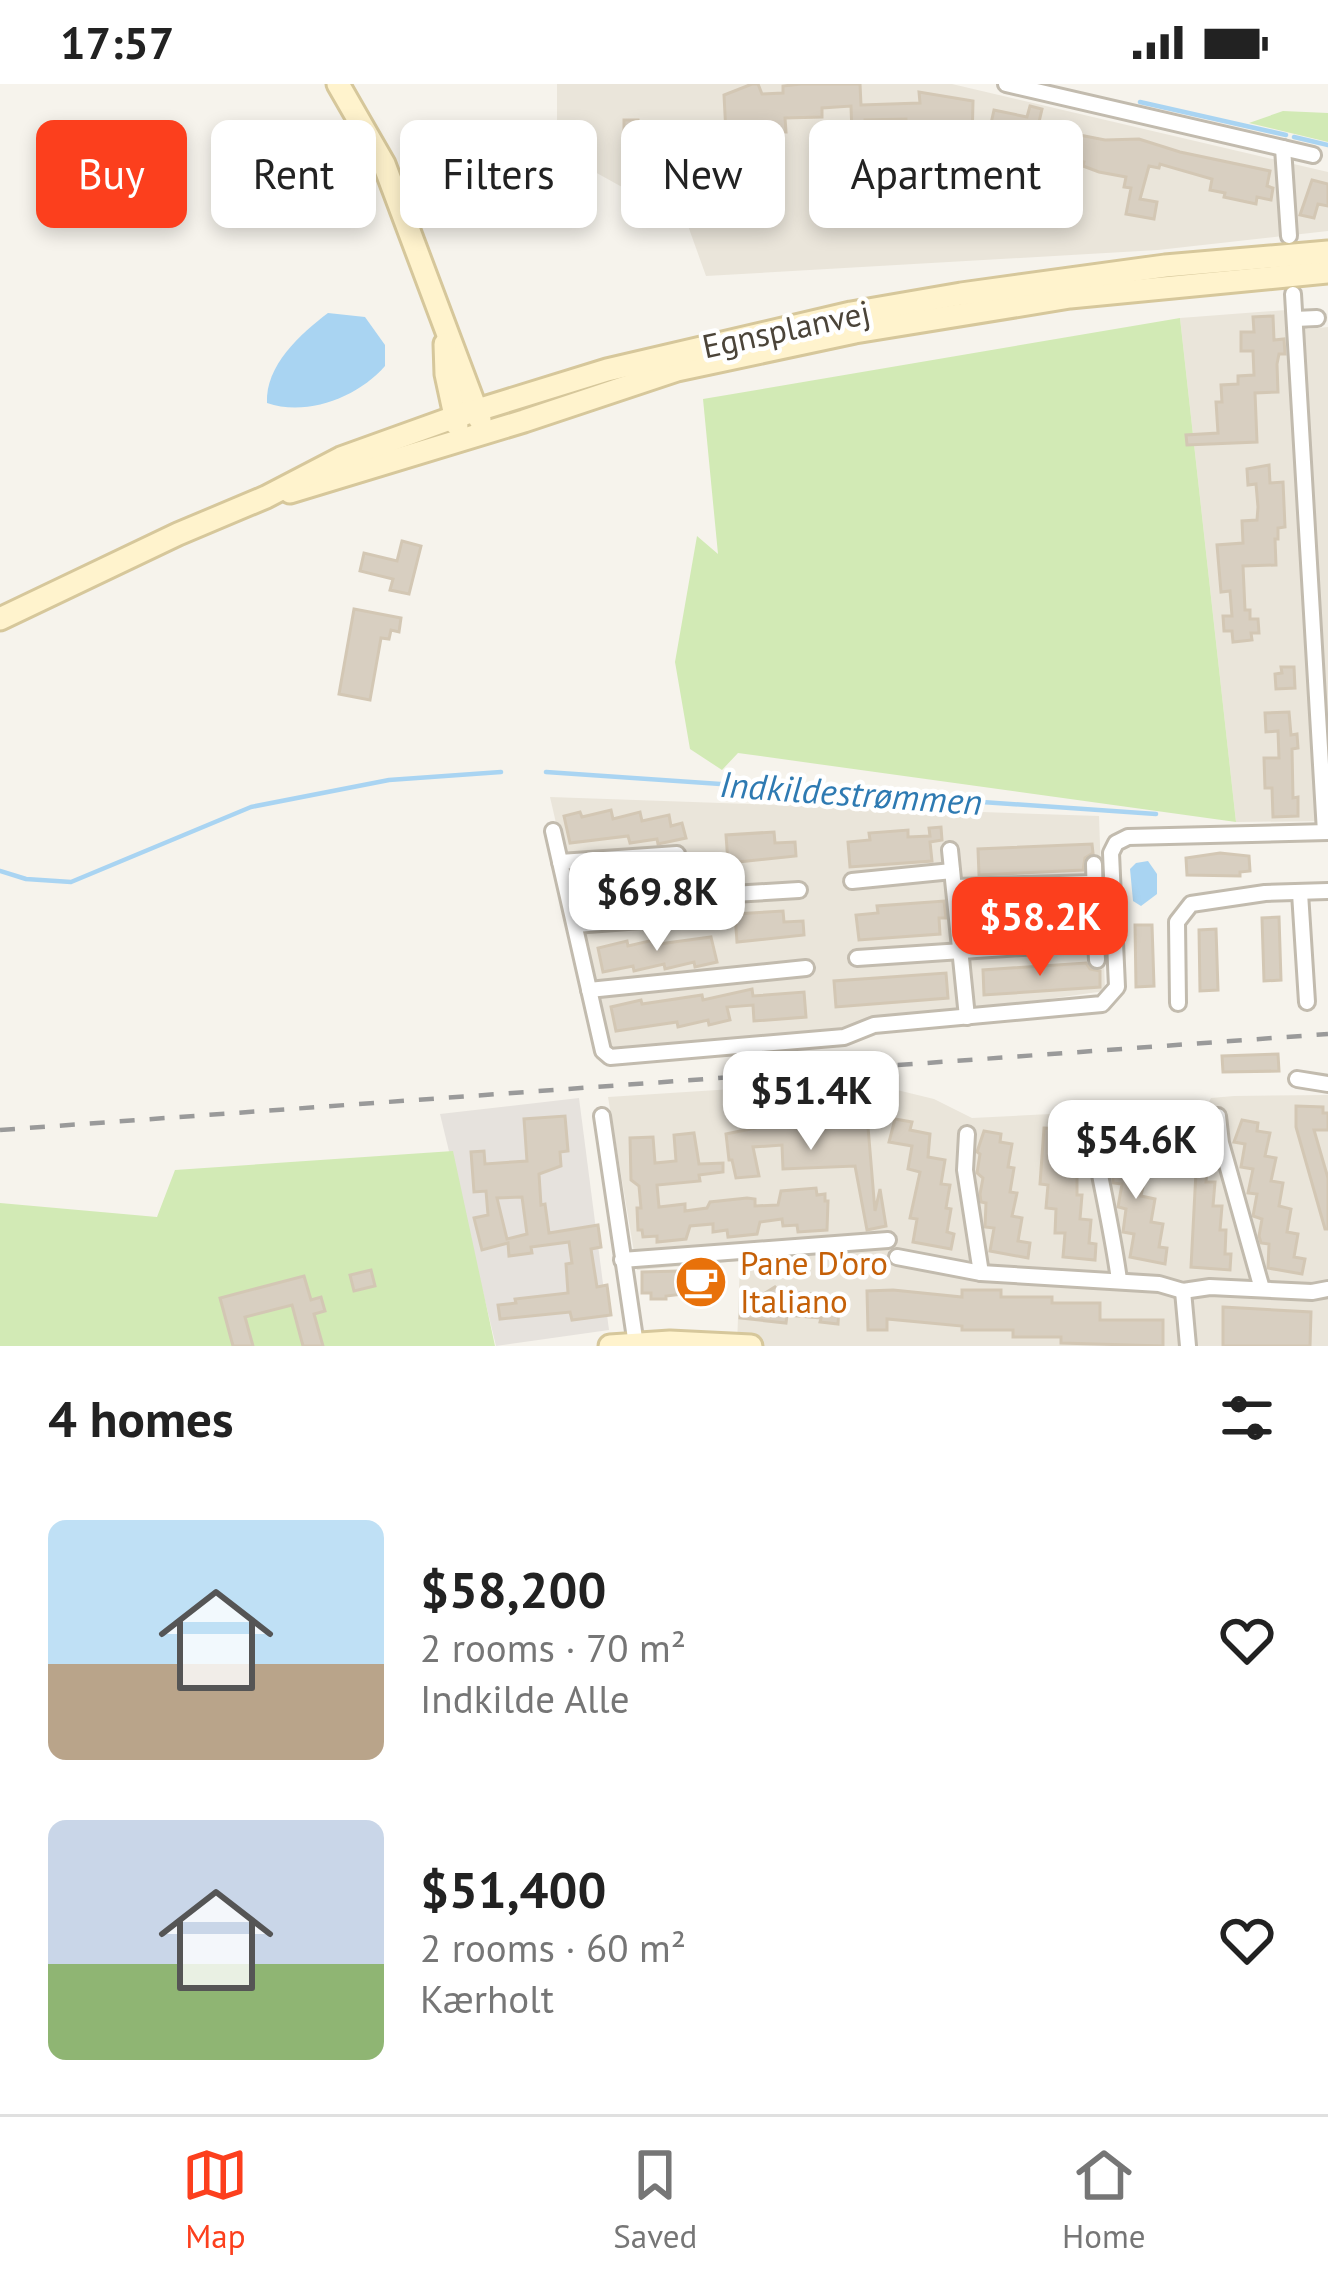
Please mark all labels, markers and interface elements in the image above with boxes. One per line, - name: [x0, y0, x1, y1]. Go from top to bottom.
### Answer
- text: 17:57: [60, 13, 174, 71]
- chip: Buy: [36, 120, 187, 228]
- chip: Rent: [211, 120, 376, 228]
- chip: Filters: [400, 120, 597, 228]
- chip: New: [621, 120, 785, 228]
- chip: Apartment: [809, 120, 1083, 228]
- street label: Egnsplanvej: [698, 290, 874, 367]
- water label: Indkildestrømmen: [718, 760, 984, 825]
- pin: $69.8K: [559, 852, 755, 954]
- text: $69.8K: [596, 865, 718, 916]
- pin: $58.2K: [942, 877, 1138, 979]
- text: $58.2K: [979, 890, 1101, 941]
- pin: $51.4K: [713, 1051, 909, 1153]
- text: $51.4K: [750, 1064, 872, 1115]
- pin: $54.6K: [1038, 1100, 1234, 1202]
- text: $54.6K: [1075, 1113, 1197, 1164]
- place label: Pane D'oro Italiano: [740, 1241, 888, 1322]
- cafe icon: Pane D'oro Italiano: [673, 1254, 729, 1310]
- text: 4 homes: [48, 1385, 234, 1451]
- icon: filters: [1214, 1385, 1280, 1451]
- text: $58,200: [420, 1556, 606, 1622]
- icon: home: [144, 1568, 288, 1712]
- icon: heart: [1214, 1607, 1280, 1673]
- text: 2 rooms · 70 m²: [420, 1622, 686, 1673]
- text: Indkilde Alle: [420, 1673, 630, 1724]
- text: $51,400: [420, 1856, 606, 1922]
- icon: home: [144, 1868, 288, 2012]
- icon: heart: [1214, 1907, 1280, 1973]
- text: 2 rooms · 60 m²: [420, 1922, 686, 1973]
- text: Kærholt: [420, 1973, 554, 2024]
- tab: Map: [182, 2142, 248, 2257]
- tab: Saved: [613, 2142, 697, 2257]
- tab: Home: [1062, 2142, 1146, 2257]

